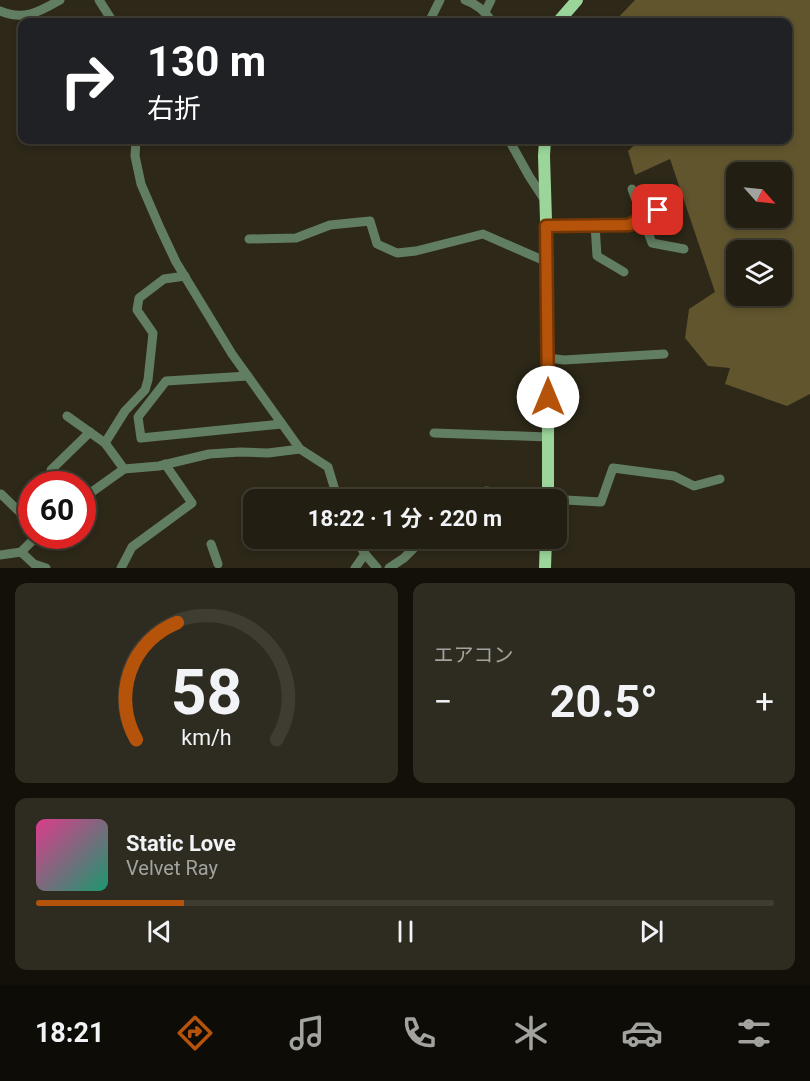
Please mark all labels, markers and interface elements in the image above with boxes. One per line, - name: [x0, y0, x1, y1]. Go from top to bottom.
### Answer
- text: 130 m: [147, 37, 266, 86]
- icon: right: [48, 42, 126, 120]
- text: 右折: [147, 93, 201, 125]
- north arrow: [726, 162, 792, 228]
- map controls: [726, 162, 792, 306]
- pin: [632, 184, 683, 235]
- icon: arrive: [641, 193, 674, 226]
- button: layers: [726, 240, 792, 306]
- position arrow: [516, 365, 580, 429]
- speed limit sign: 60: [18, 471, 96, 549]
- text: 18:22 · 1 分 · 220 m: [308, 506, 502, 531]
- text: エアコン: [434, 643, 514, 667]
- text: 58: [170, 656, 242, 729]
- text: 20.5°: [550, 675, 658, 728]
- text: −: [434, 682, 452, 721]
- text: +: [755, 682, 774, 721]
- text: km/h: [181, 725, 231, 750]
- text: Static Love: [126, 831, 236, 856]
- text: Velvet Ray: [126, 856, 218, 880]
- icon: previous: [143, 915, 176, 948]
- icon: pause: [389, 915, 422, 948]
- icon: next: [635, 915, 668, 948]
- icon: directions: [174, 1012, 216, 1054]
- icon: music: [286, 1012, 328, 1054]
- icon: phone: [398, 1012, 440, 1054]
- icon: climate: [510, 1012, 552, 1054]
- icon: car: [621, 1012, 663, 1054]
- icon: filters: [733, 1012, 775, 1054]
- text: 18:21: [35, 1017, 104, 1049]

